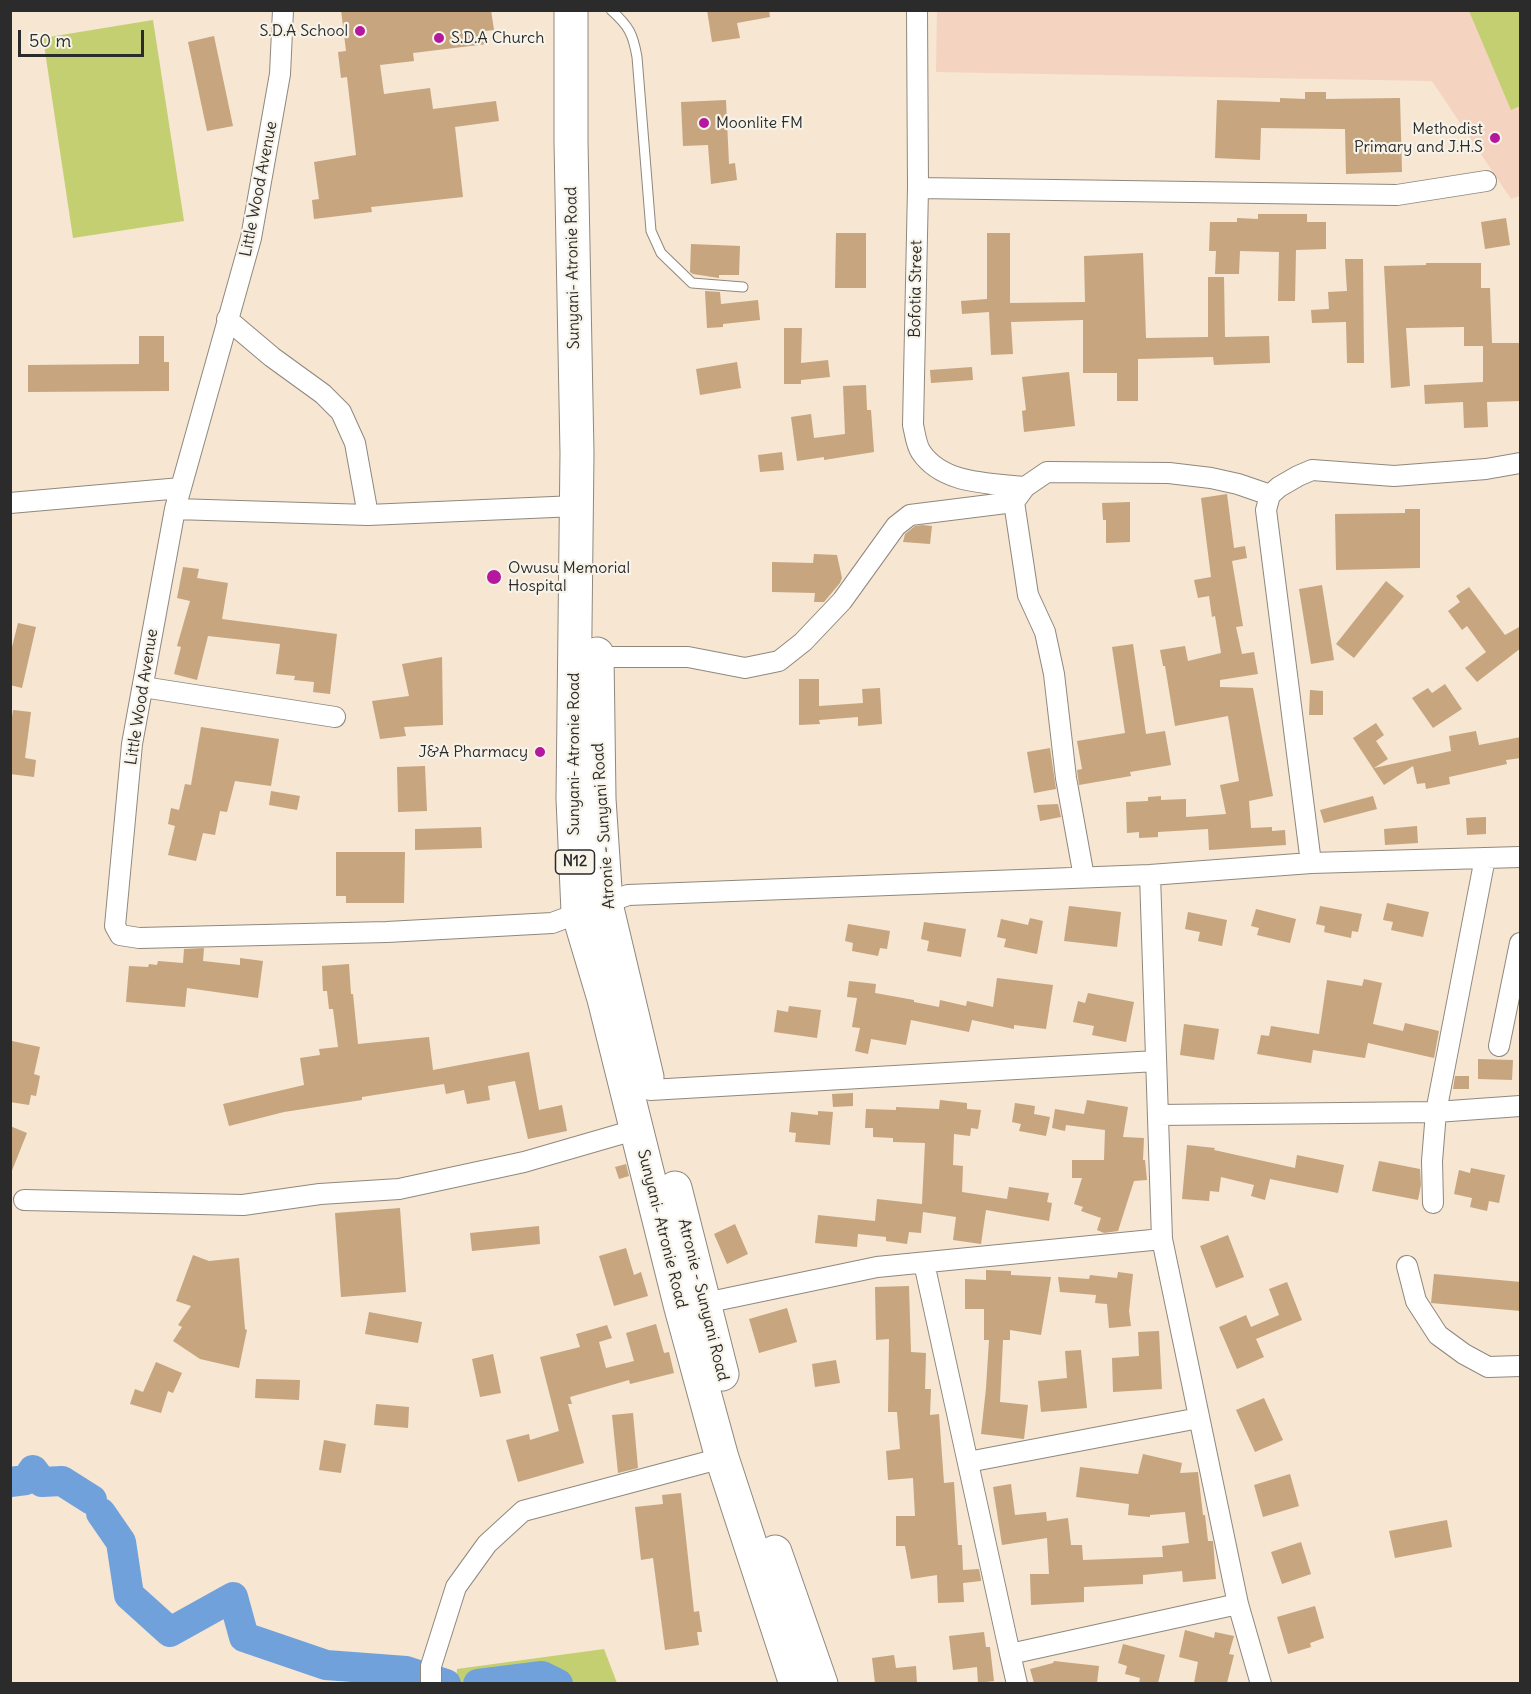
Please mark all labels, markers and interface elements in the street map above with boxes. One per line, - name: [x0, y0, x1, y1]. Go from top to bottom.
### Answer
- scale bar: [21, 18, 147, 56]
- place label: S.D.A School: [259, 21, 348, 41]
- marker: S.D.A School: [353, 24, 367, 38]
- place label: S.D.A Church: [451, 28, 544, 48]
- text: 50 m: [29, 29, 71, 52]
- marker: S.D.A Church: [432, 31, 446, 45]
- place label: Moonlite FM: [716, 113, 803, 133]
- marker: Moonlite FM: [697, 116, 711, 130]
- street label: Little Wood Avenue: [236, 119, 282, 259]
- place label: Methodist Primary and J.H.S: [1354, 119, 1483, 157]
- marker: Methodist Primary and J.H.S: [1488, 131, 1502, 145]
- street label: Sunyani- Atronie Road: [562, 186, 584, 350]
- street label: Bofotia Street: [906, 240, 926, 338]
- place label: Owusu Memorial Hospital: [508, 558, 630, 596]
- marker: Owusu Memorial Hospital: [485, 568, 503, 586]
- street label: Little Wood Avenue: [122, 627, 162, 767]
- street label: Sunyani- Atronie Road: [564, 673, 584, 835]
- place label: J&A Pharmacy: [418, 742, 528, 762]
- street label: Atronie - Sunyani Road: [589, 742, 619, 910]
- marker: J&A Pharmacy: [533, 745, 547, 759]
- road number: N12: [556, 850, 594, 874]
- street label: Sunyani- Atronie Road: [633, 1148, 691, 1310]
- street label: Atronie - Sunyani Road: [674, 1217, 732, 1383]

